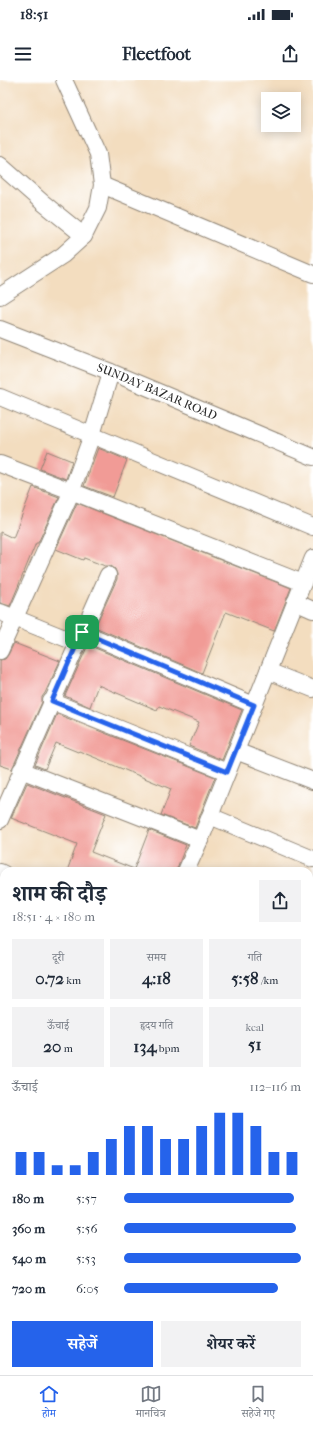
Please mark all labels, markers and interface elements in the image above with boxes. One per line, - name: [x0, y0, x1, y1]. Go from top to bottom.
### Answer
- text: 18:51: [20, 5, 48, 23]
- icon: menu: [12, 43, 34, 65]
- icon: share: [279, 43, 301, 65]
- text: Fleetfoot: [122, 44, 191, 65]
- map controls: [261, 92, 301, 132]
- button: layers: [261, 92, 301, 132]
- street label: SUNDAY BAZAR ROAD: [95, 360, 219, 423]
- pin: [65, 615, 99, 649]
- icon: arrive: [71, 621, 93, 643]
- button: share: [259, 880, 301, 922]
- text: शाम की दौड़: [12, 881, 106, 907]
- text: 18:51 · 4 × 180 m: [12, 909, 95, 924]
- text: दूरी: [52, 951, 64, 964]
- text: समय: [147, 951, 166, 964]
- text: गति: [248, 951, 262, 964]
- text: 0.72: [35, 968, 64, 988]
- text: 4:18: [142, 968, 171, 988]
- text: 5:58: [231, 968, 259, 988]
- text: km: [64, 974, 81, 987]
- text: /km: [259, 974, 278, 987]
- text: ऊँचाई: [47, 1019, 69, 1032]
- text: हृदय गति: [140, 1019, 173, 1032]
- text: kcal: [246, 1021, 264, 1034]
- text: 51: [248, 1034, 262, 1054]
- text: 20: [43, 1036, 61, 1056]
- text: 134: [133, 1036, 156, 1056]
- text: m: [61, 1042, 73, 1055]
- text: bpm: [156, 1042, 180, 1055]
- text: ऊँचाई: [12, 1079, 38, 1094]
- text: 112–116 m: [250, 1079, 301, 1094]
- text: 180 m: [12, 1191, 44, 1206]
- text: 5:57: [76, 1191, 97, 1206]
- text: 360 m: [12, 1221, 45, 1236]
- text: 5:56: [76, 1221, 97, 1236]
- text: 540 m: [12, 1251, 46, 1266]
- text: 5:53: [76, 1251, 96, 1266]
- text: 720 m: [12, 1281, 46, 1296]
- text: 6:05: [76, 1281, 99, 1296]
- button: सहेजें: [12, 1321, 153, 1367]
- button: शेयर करें: [161, 1321, 301, 1367]
- tab: होम: [38, 1383, 60, 1424]
- tab: मानचित्र: [136, 1383, 166, 1424]
- tab: सहेजे गए: [241, 1383, 275, 1424]

